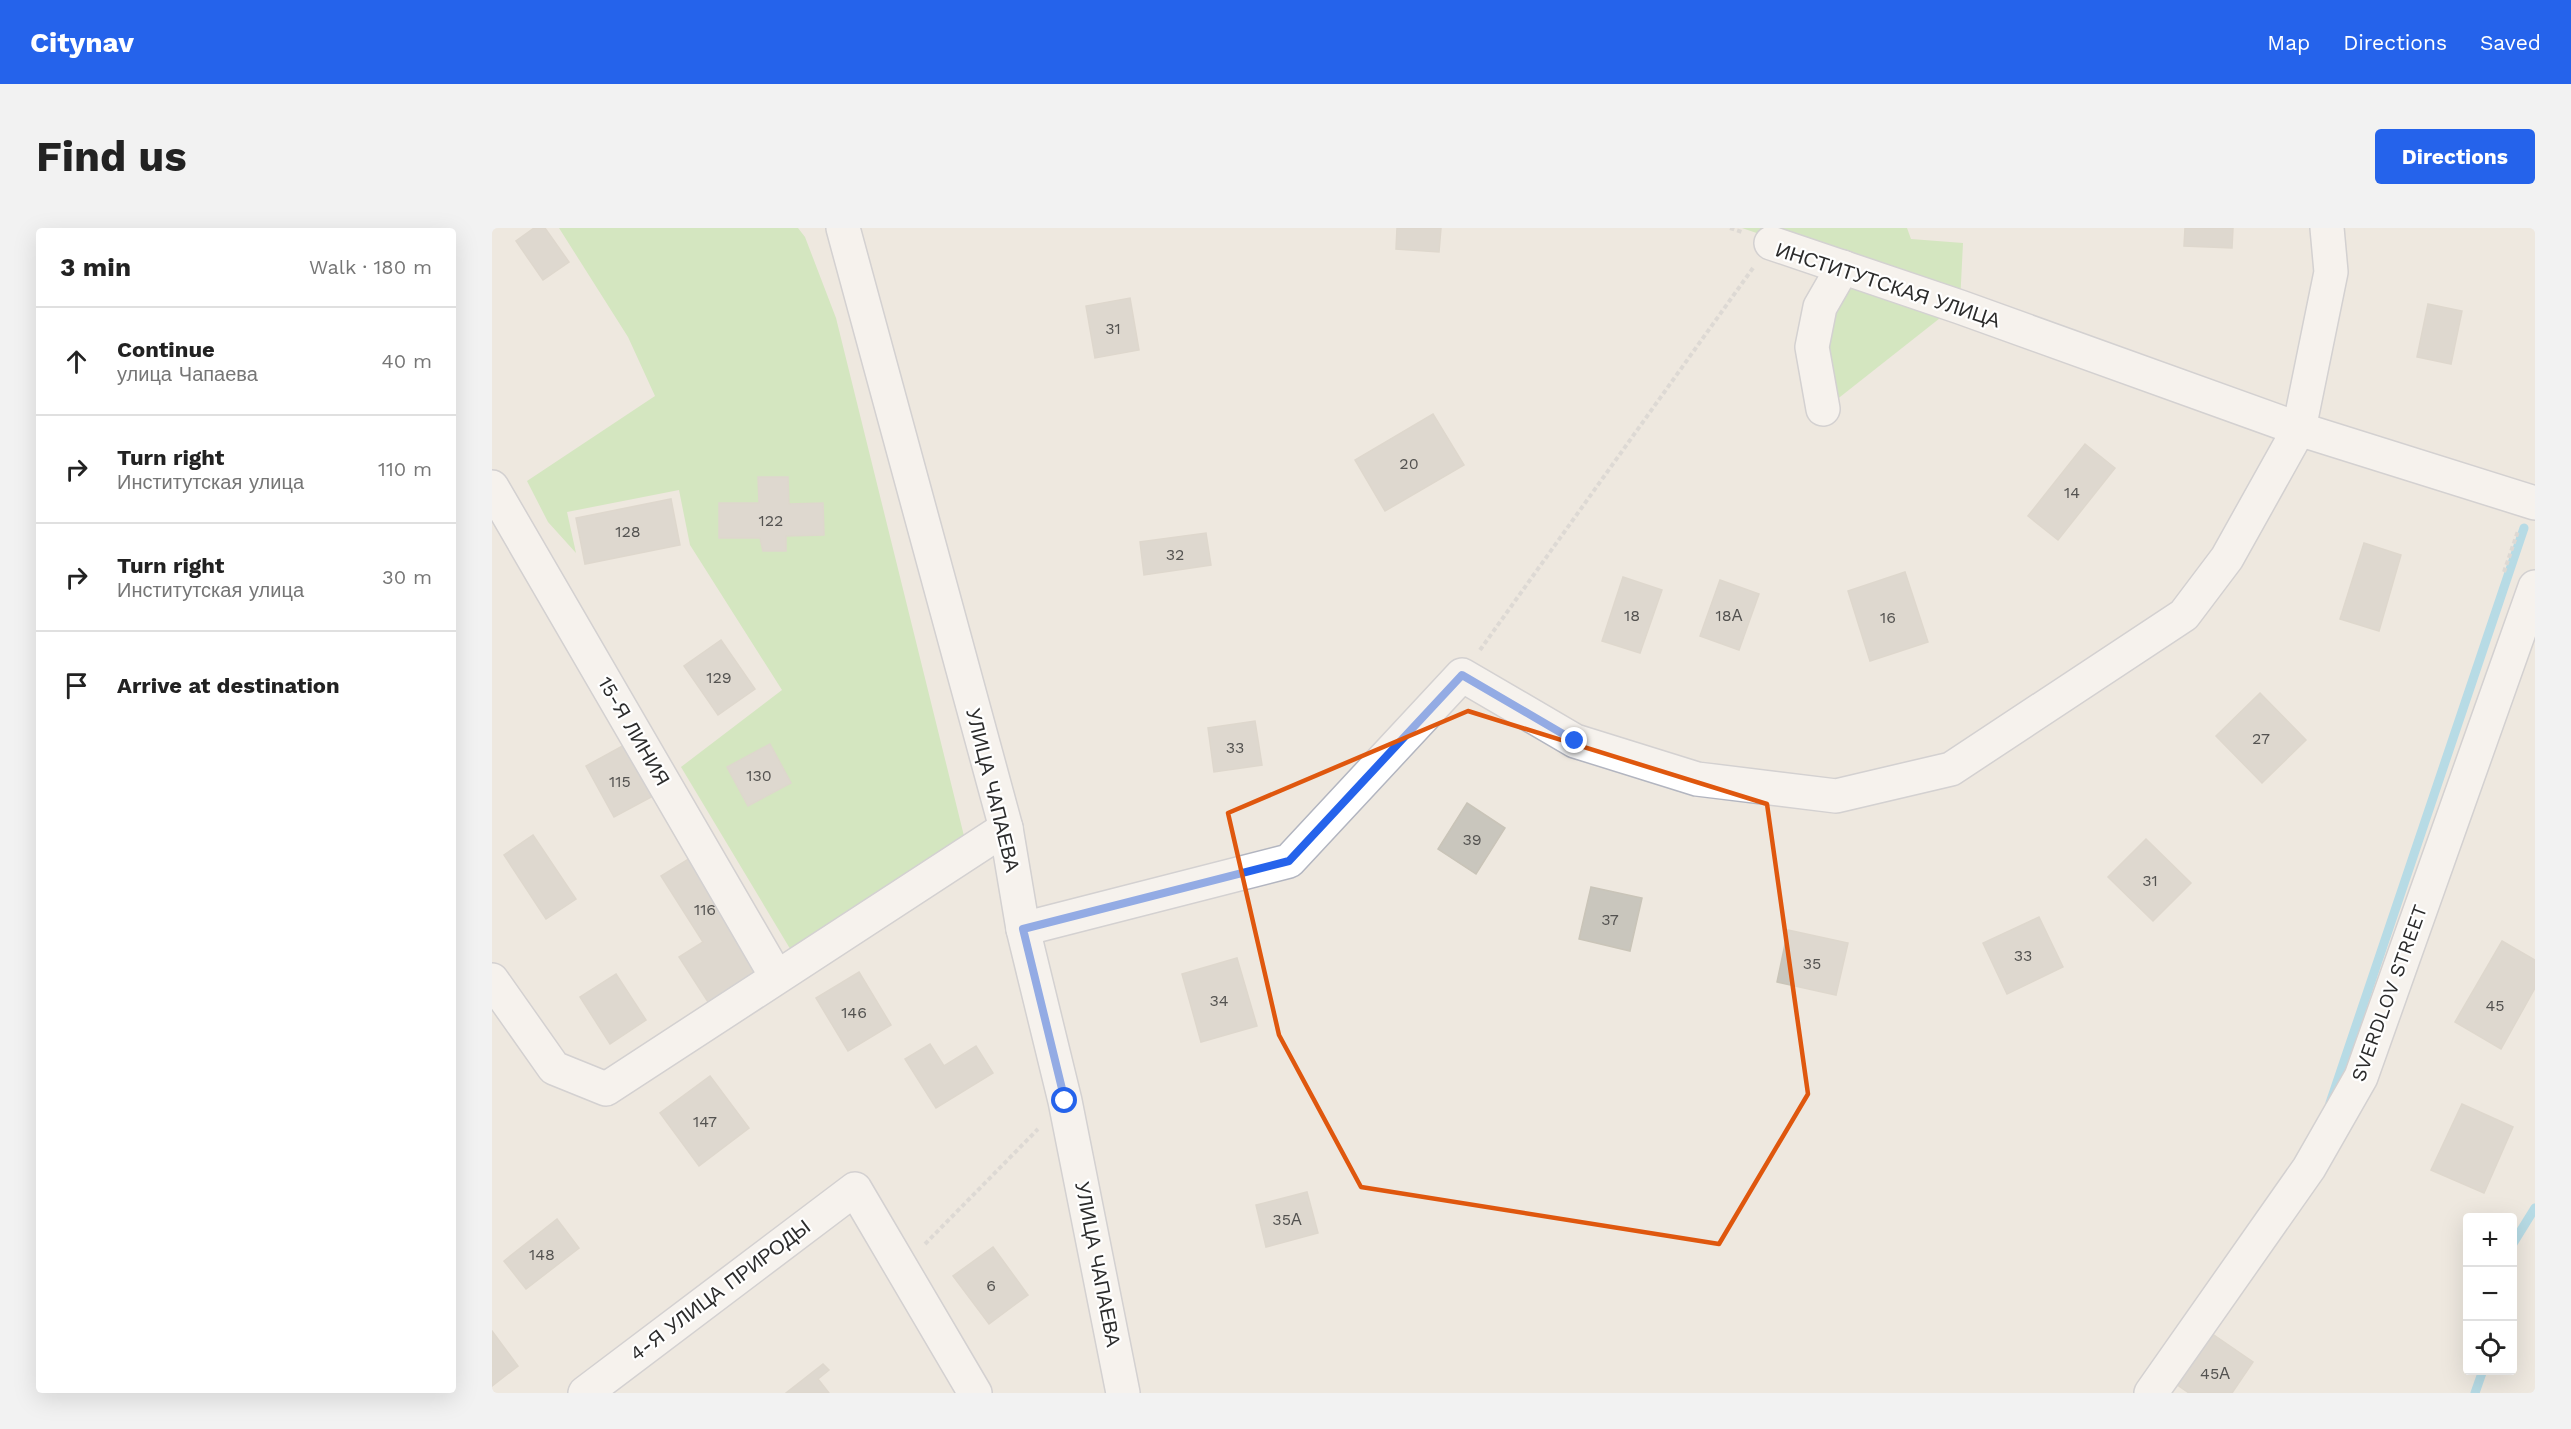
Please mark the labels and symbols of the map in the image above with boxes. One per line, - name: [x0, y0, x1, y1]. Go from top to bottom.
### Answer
- street label: ИНСТИТУТСКАЯ УЛИЦА: [1773, 237, 2004, 333]
- house number: 31: [1105, 319, 1121, 338]
- house number: 20: [1399, 454, 1419, 473]
- house number: 14: [2064, 483, 2080, 502]
- house number: 122: [759, 511, 783, 530]
- house number: 128: [615, 522, 641, 541]
- house number: 32: [1166, 545, 1184, 564]
- house number: 18: [1624, 606, 1640, 625]
- house number: 18А: [1716, 606, 1743, 625]
- house number: 16: [1880, 608, 1896, 627]
- house number: 129: [706, 668, 732, 687]
- street label: 15-Я ЛИНИЯ: [593, 672, 675, 790]
- street label: УЛИЦА ЧАПАЕВА: [961, 706, 1025, 875]
- route end: [1561, 727, 1587, 753]
- house number: 27: [2252, 729, 2270, 748]
- house number: 33: [1226, 738, 1244, 757]
- house number: 130: [746, 766, 772, 785]
- house number: 115: [609, 772, 631, 791]
- house number: 39: [1462, 830, 1482, 849]
- house number: 31: [2142, 871, 2158, 890]
- house number: 116: [694, 900, 716, 919]
- street label: SVERDLOV STREET: [2346, 901, 2432, 1085]
- house number: 37: [1601, 910, 1619, 929]
- house number: 33: [2014, 946, 2032, 965]
- house number: 35: [1803, 954, 1821, 973]
- house number: 34: [1209, 991, 1229, 1010]
- house number: 45: [2485, 996, 2505, 1015]
- house number: 146: [841, 1003, 867, 1022]
- route start: [1051, 1087, 1077, 1113]
- house number: 147: [693, 1112, 717, 1131]
- street label: УЛИЦА ЧАПАЕВА: [1070, 1179, 1126, 1349]
- house number: 35А: [1272, 1210, 1302, 1229]
- street label: 4-Я УЛИЦА ПРИРОДЫ: [625, 1214, 815, 1366]
- house number: 148: [529, 1245, 555, 1264]
- house number: 6: [986, 1276, 996, 1295]
- house number: 45А: [2200, 1364, 2230, 1383]

